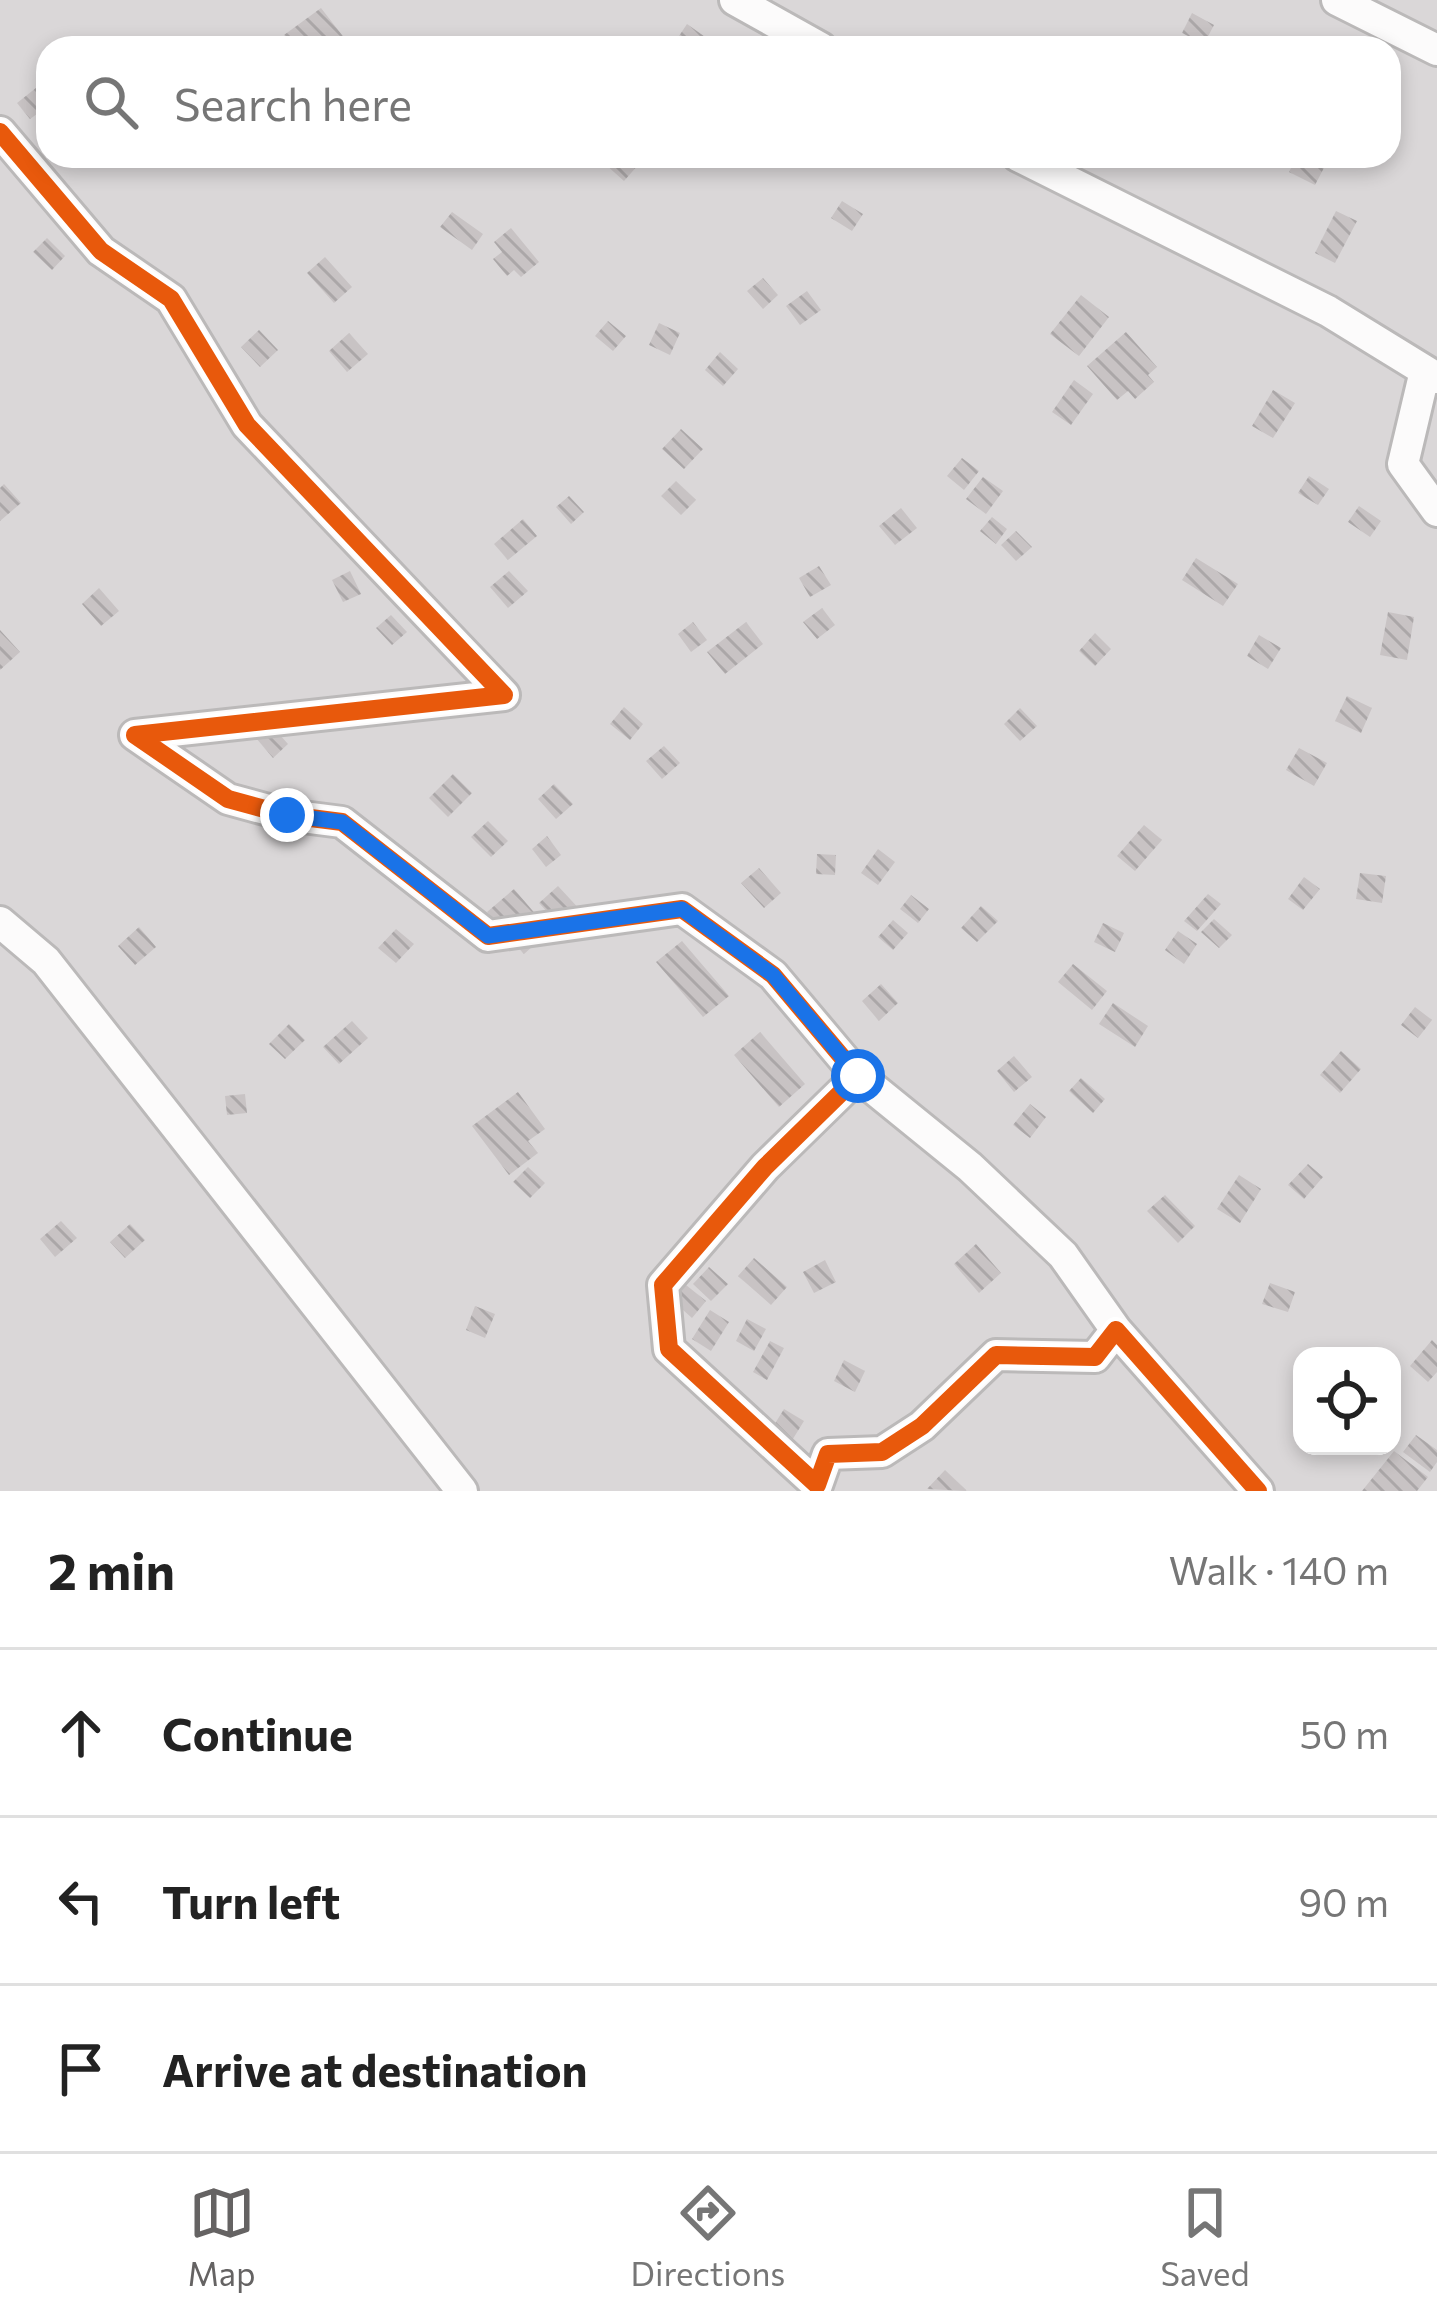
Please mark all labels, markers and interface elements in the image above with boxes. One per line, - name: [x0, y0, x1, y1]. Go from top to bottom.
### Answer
- search box: [36, 36, 1401, 168]
- icon: search: [78, 69, 144, 135]
- text: Search here: [174, 75, 412, 130]
- route end: [260, 788, 314, 842]
- route start: [831, 1049, 885, 1103]
- map controls: [1293, 1347, 1401, 1455]
- button: locate: [1293, 1347, 1401, 1455]
- text: 2 min: [48, 1538, 175, 1601]
- text: Walk · 140 m: [1169, 1545, 1389, 1593]
- icon: ahead: [48, 1700, 114, 1766]
- text: Continue: [162, 1705, 353, 1760]
- text: 50 m: [1300, 1709, 1389, 1757]
- icon: left: [48, 1868, 114, 1934]
- text: Turn left: [162, 1873, 340, 1928]
- text: 90 m: [1298, 1877, 1389, 1925]
- icon: arrive: [48, 2036, 114, 2102]
- text: Arrive at destination: [162, 2041, 588, 2096]
- tab: Map: [188, 2180, 256, 2293]
- tab: Directions: [631, 2180, 785, 2293]
- tab: Saved: [1160, 2180, 1249, 2293]

